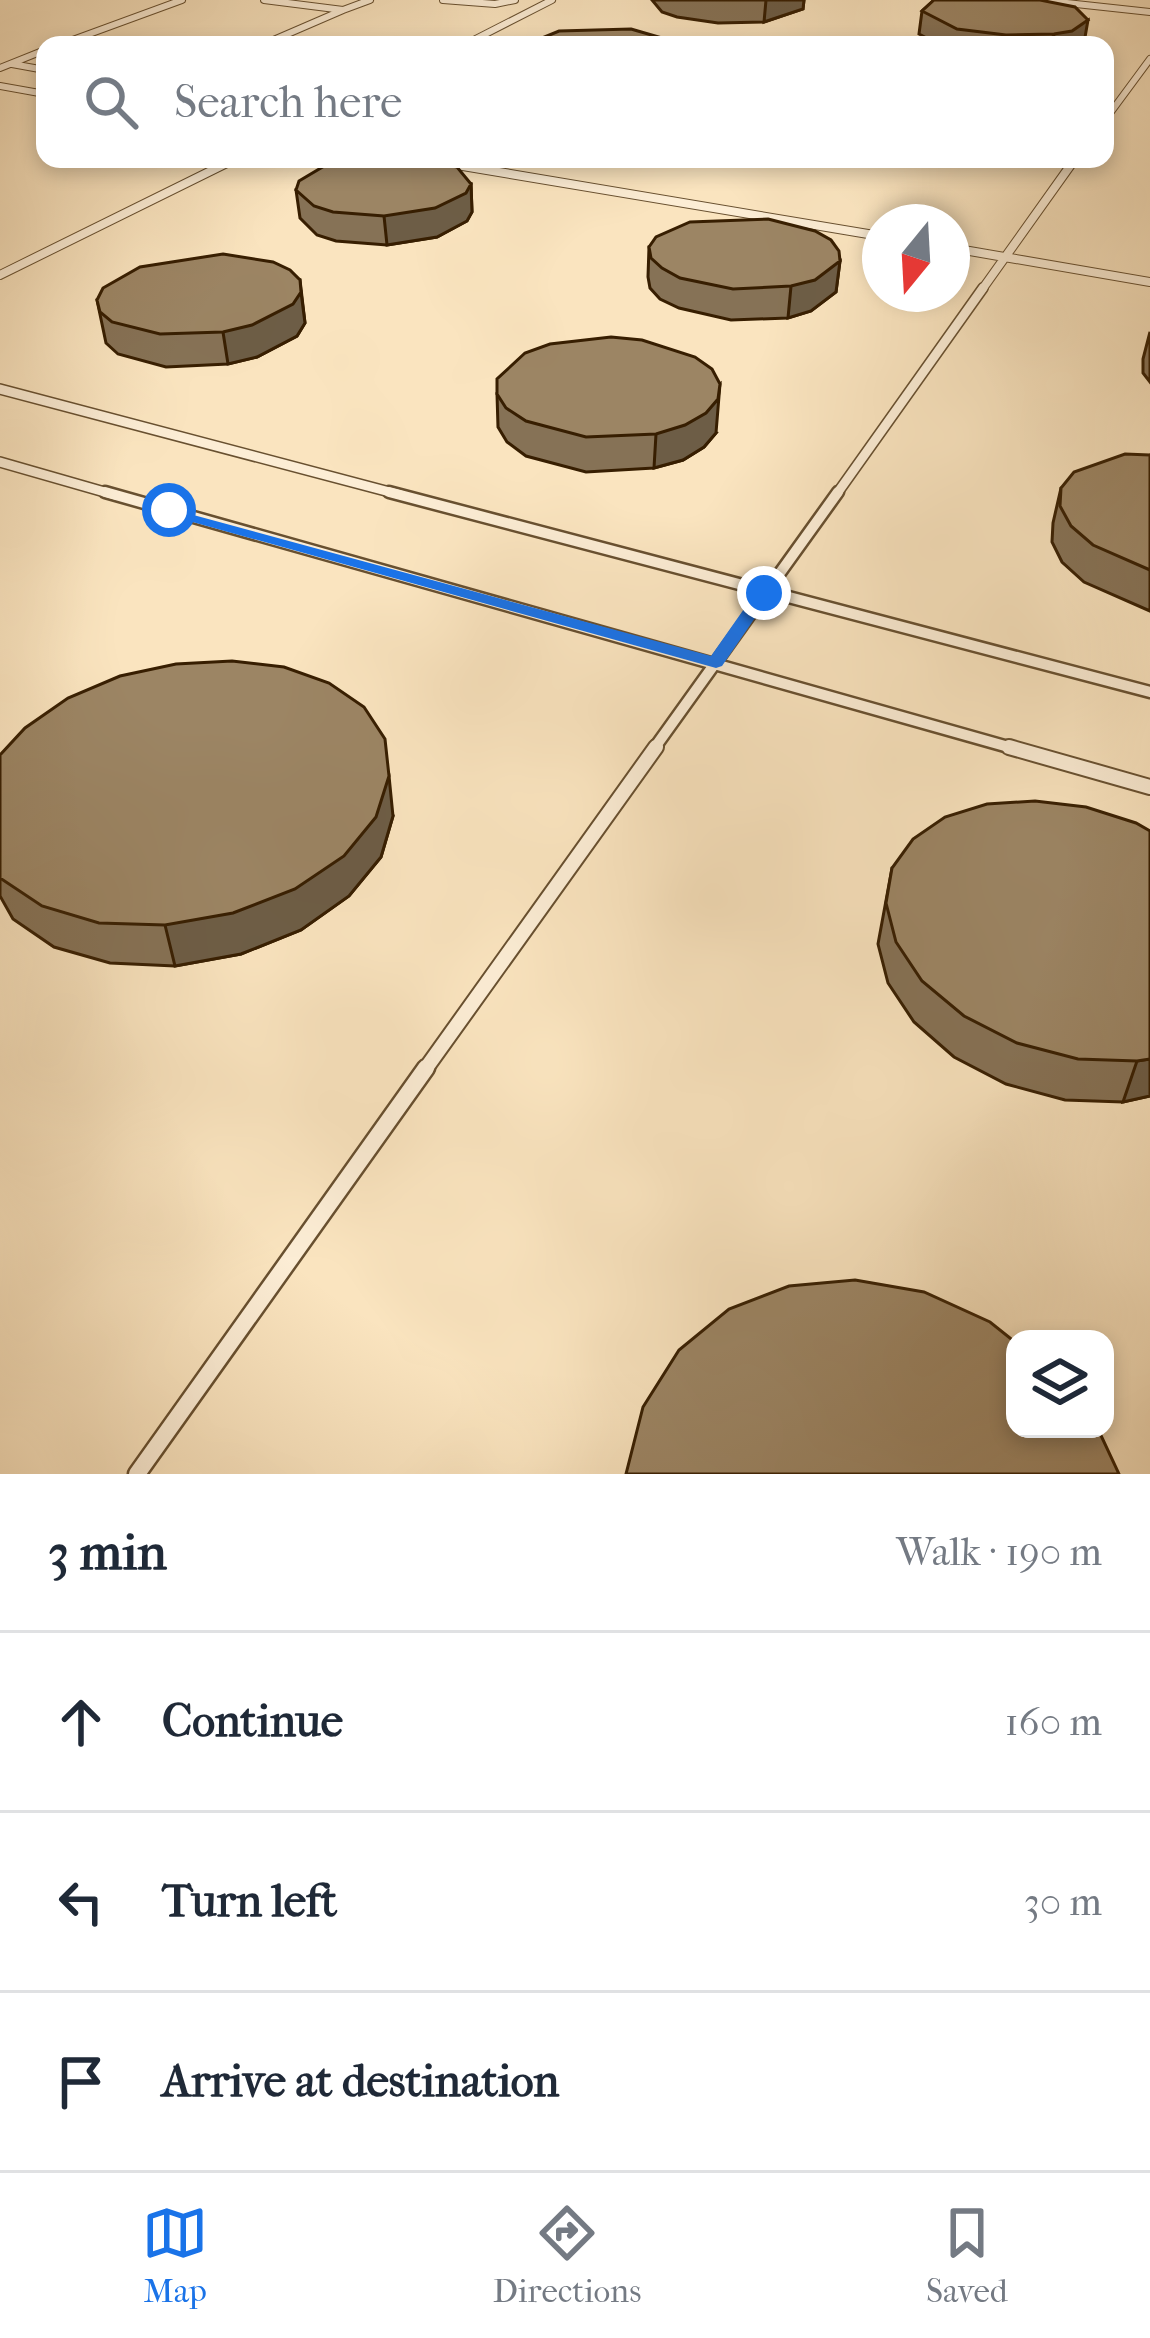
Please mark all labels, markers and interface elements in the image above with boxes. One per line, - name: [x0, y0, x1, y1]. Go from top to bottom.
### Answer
- search box: [36, 36, 1114, 168]
- icon: search: [78, 69, 144, 135]
- text: Search here: [174, 76, 402, 129]
- north arrow: [862, 204, 970, 312]
- route start: [142, 483, 196, 537]
- route end: [737, 566, 791, 620]
- map controls: [1006, 1330, 1114, 1438]
- button: layers: [1006, 1330, 1114, 1438]
- text: 3 min: [48, 1522, 167, 1582]
- text: Walk · 190 m: [896, 1529, 1102, 1575]
- icon: ahead: [48, 1689, 114, 1755]
- text: Continue: [162, 1695, 343, 1748]
- text: 160 m: [1005, 1699, 1102, 1745]
- icon: left: [48, 1869, 114, 1935]
- text: Turn left: [162, 1875, 337, 1928]
- text: 30 m: [1024, 1879, 1102, 1925]
- icon: arrive: [48, 2049, 114, 2115]
- text: Arrive at destination: [162, 2055, 559, 2108]
- tab: Map: [142, 2200, 208, 2311]
- tab: Directions: [493, 2200, 641, 2311]
- tab: Saved: [926, 2200, 1008, 2311]

